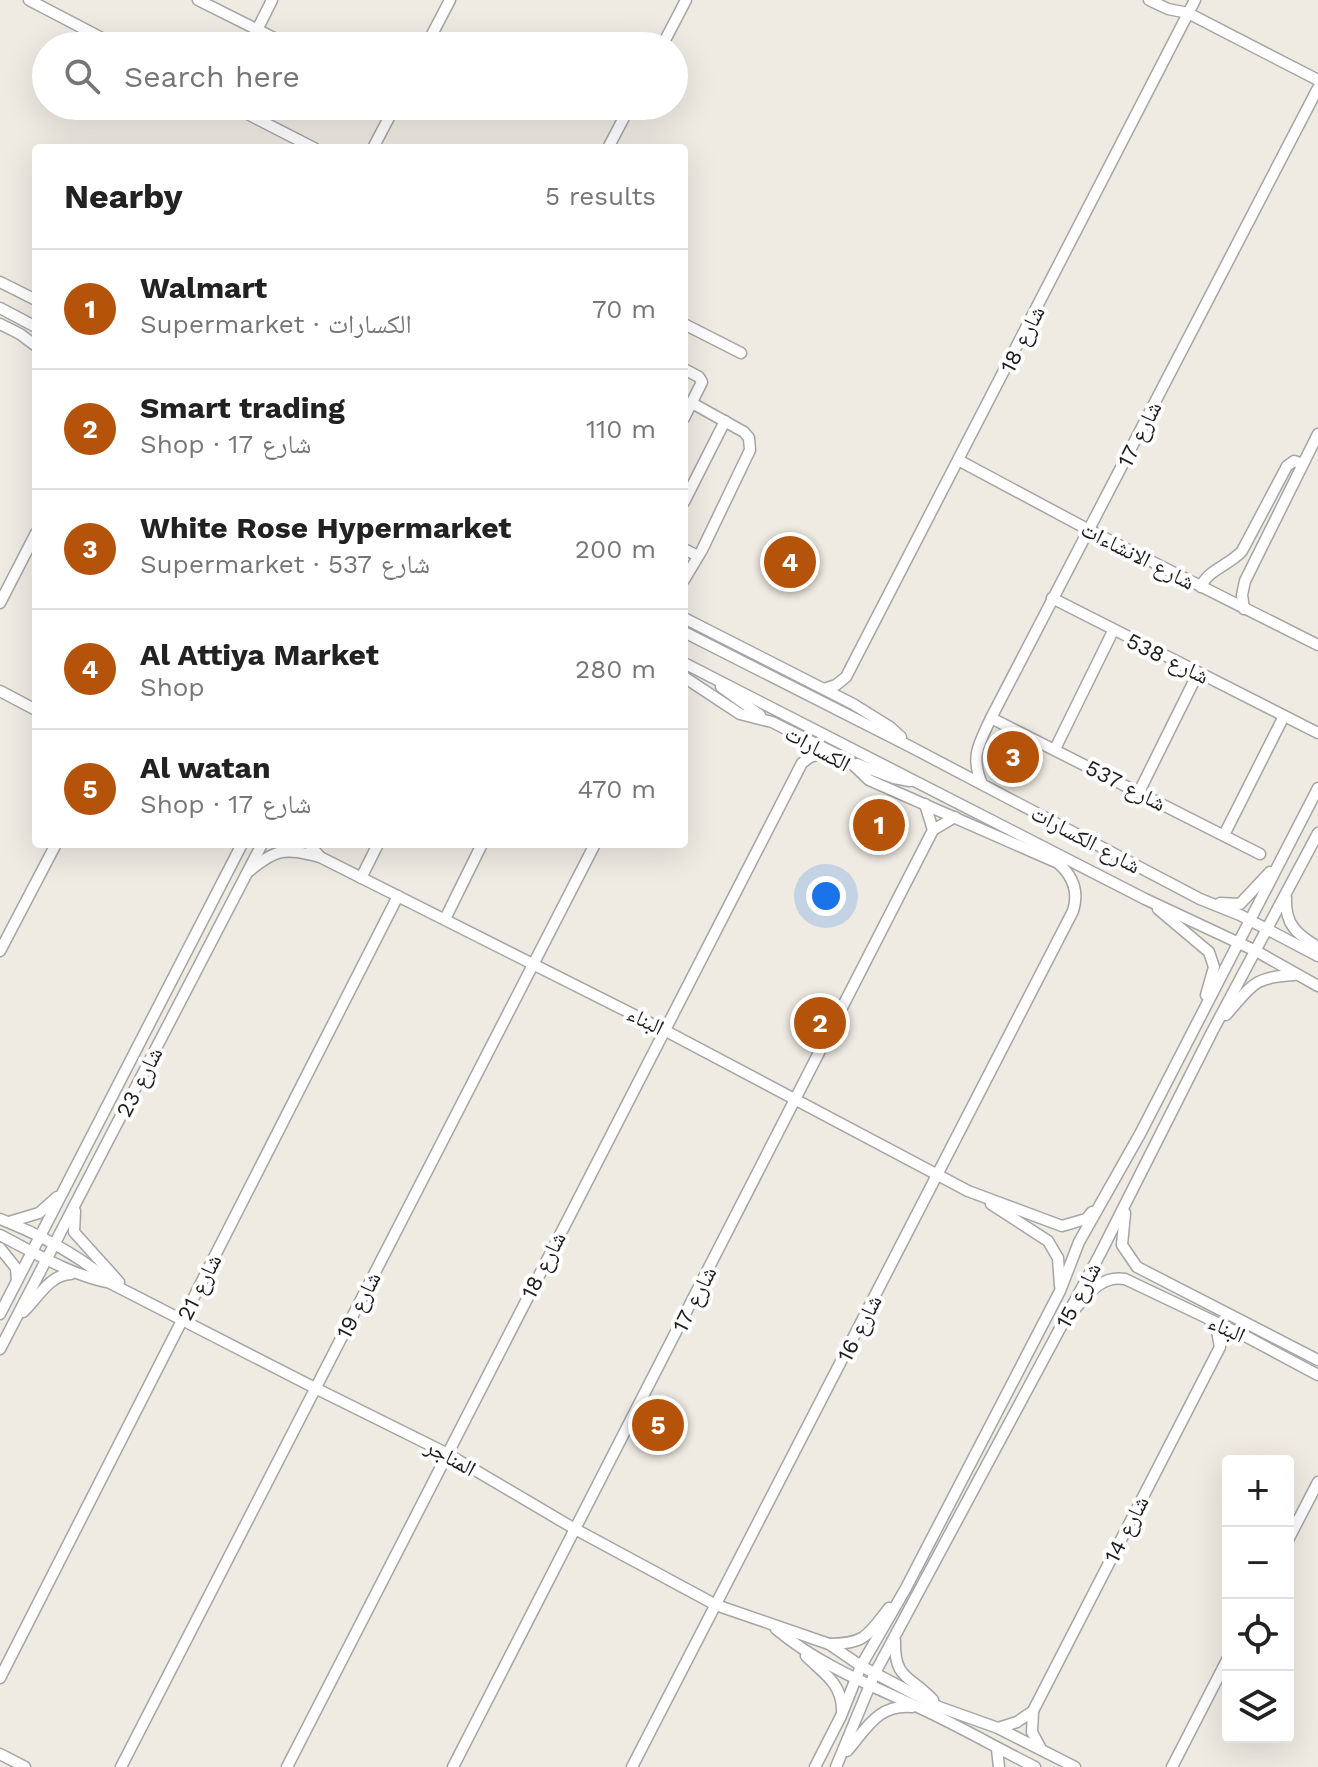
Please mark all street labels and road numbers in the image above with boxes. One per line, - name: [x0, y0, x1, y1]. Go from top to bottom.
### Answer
- street label: شارع 18: [995, 302, 1051, 377]
- street label: شارع 17: [1112, 397, 1167, 472]
- street label: شارع الانشاءات: [1076, 516, 1199, 596]
- street label: شارع 538: [1122, 628, 1213, 690]
- street label: الكسارات: [781, 720, 855, 777]
- street label: شارع 537: [1081, 755, 1170, 817]
- street label: شارع الكسارات: [1026, 800, 1145, 880]
- street label: البناء: [623, 1001, 668, 1040]
- street label: شارع 23: [111, 1043, 168, 1122]
- street label: شارع 18: [516, 1228, 572, 1303]
- street label: شارع 21: [172, 1250, 228, 1325]
- street label: شارع 15: [1051, 1258, 1107, 1333]
- street label: شارع 17: [667, 1262, 722, 1337]
- street label: شارع 19: [331, 1268, 387, 1343]
- street label: شارع 16: [832, 1291, 888, 1366]
- street label: البناء: [1204, 1309, 1249, 1348]
- street label: المناجر: [420, 1433, 480, 1481]
- street label: شارع 14: [1099, 1492, 1155, 1567]

